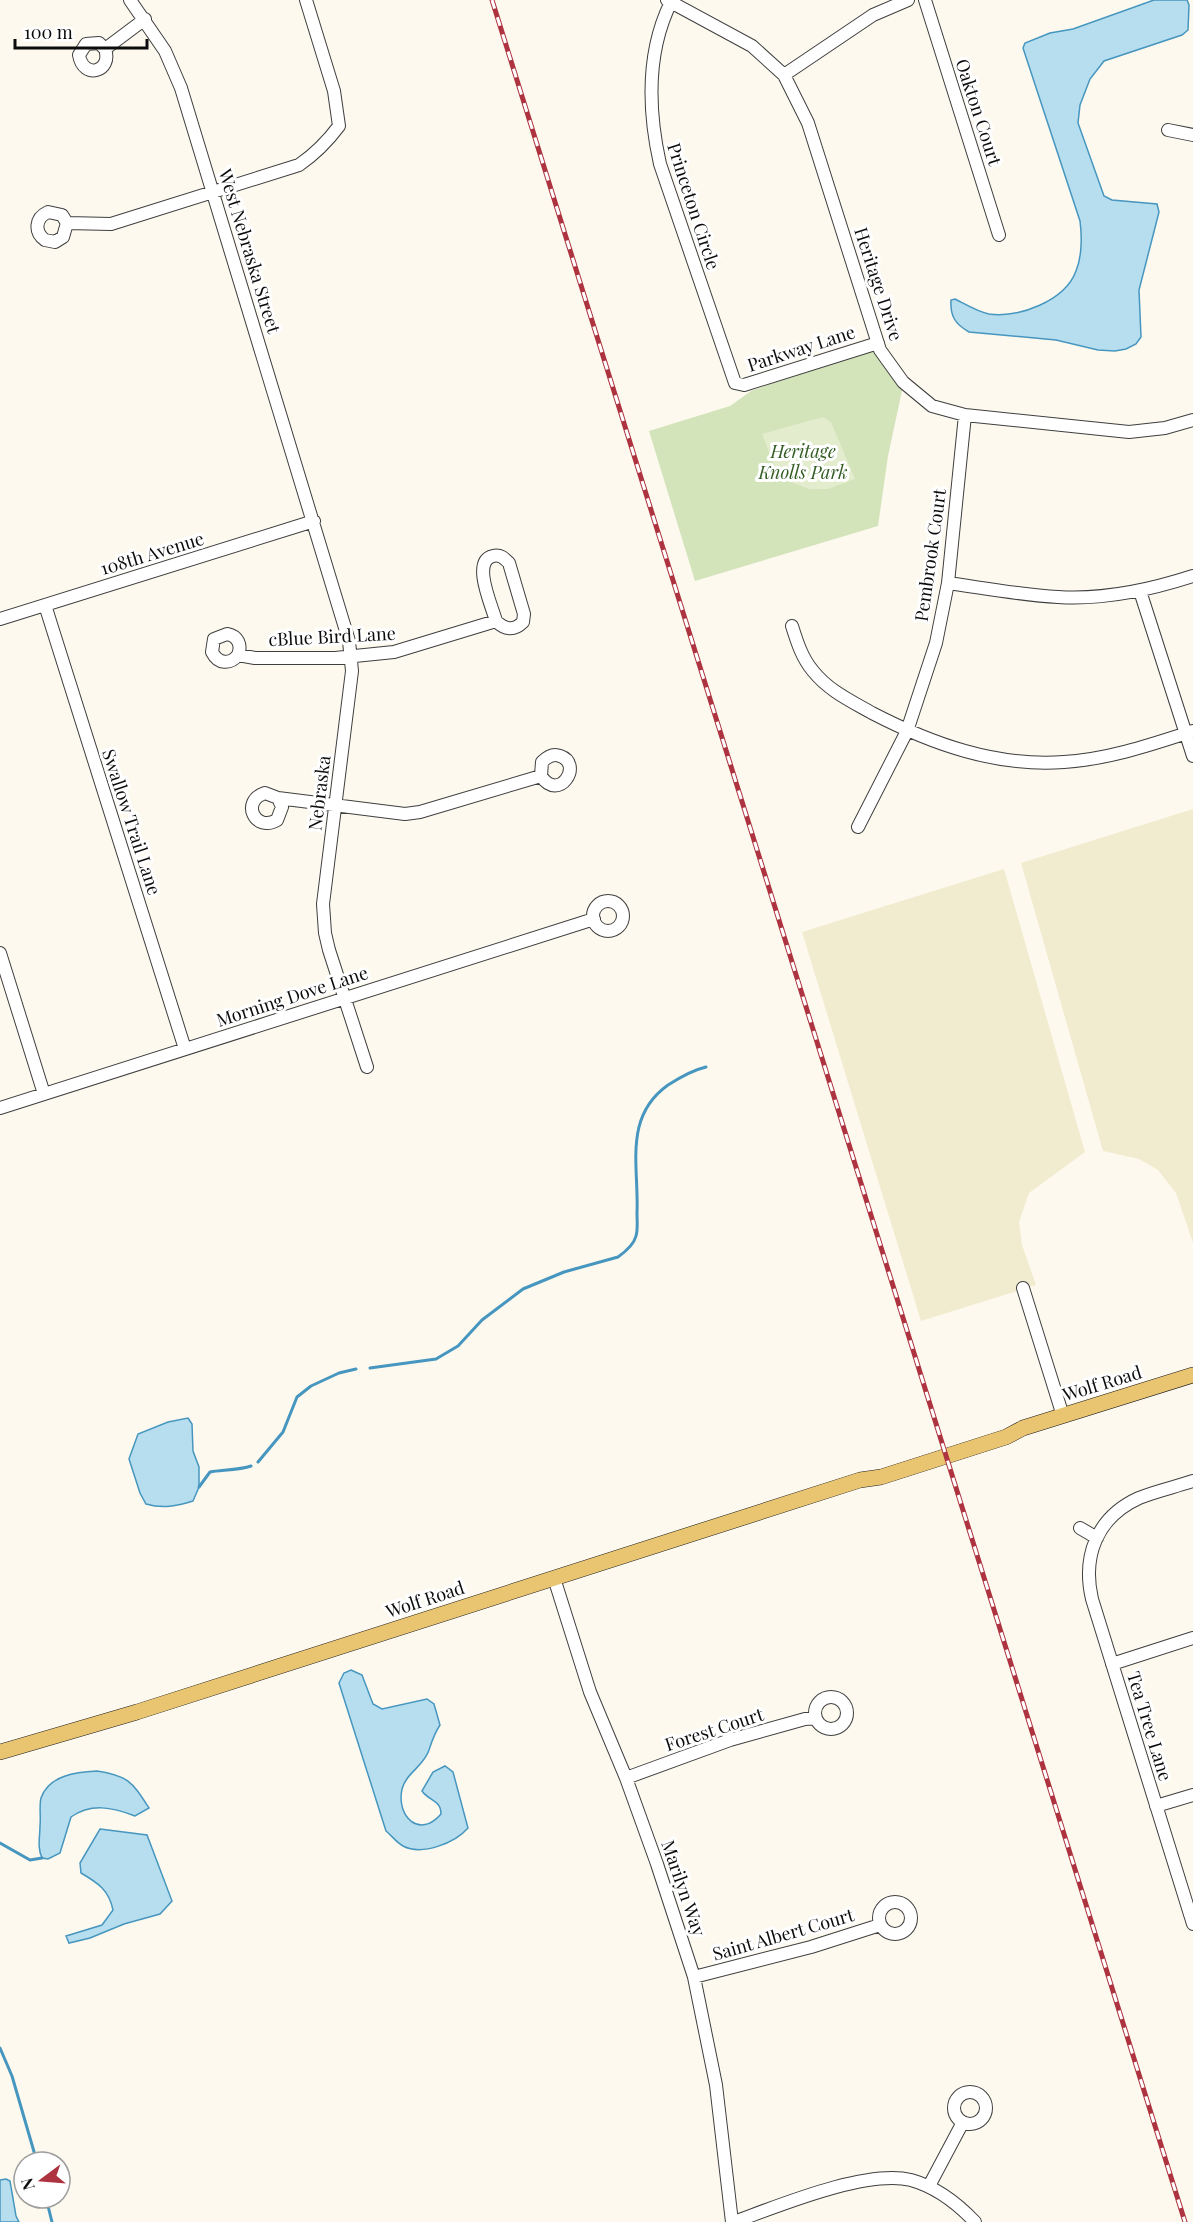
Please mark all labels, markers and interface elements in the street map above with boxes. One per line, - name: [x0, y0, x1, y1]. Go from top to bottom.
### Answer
- scale bar: [15, 12, 147, 50]
- text: 100 m: [24, 20, 73, 44]
- street label: Oakton Court: [950, 56, 1008, 169]
- street label: Princeton Circle: [662, 140, 726, 272]
- street label: West Nebraska Street: [213, 165, 287, 337]
- street label: Heritage Drive: [849, 224, 909, 344]
- street label: Parkway Lane: [744, 319, 858, 377]
- park label: Heritage Knolls Park: [758, 439, 847, 484]
- street label: Pembrook Court: [909, 486, 951, 623]
- street label: 108th Avenue: [97, 526, 207, 580]
- street label: cBlue Bird Lane: [268, 621, 396, 651]
- street label: Swallow Trail Lane: [97, 746, 167, 898]
- street label: Nebraska: [302, 754, 336, 832]
- street label: Morning Dove Lane: [213, 960, 371, 1032]
- street label: Wolf Road: [1059, 1359, 1145, 1407]
- street label: Wolf Road: [382, 1575, 468, 1623]
- street label: Tea Tree Lane: [1122, 1668, 1178, 1784]
- street label: Forest Court: [662, 1702, 767, 1756]
- street label: Marilyn Way: [656, 1837, 712, 1939]
- street label: Saint Albert Court: [710, 1902, 857, 1966]
- north arrow: [12, 2150, 72, 2210]
- text: N: [15, 2175, 39, 2193]

